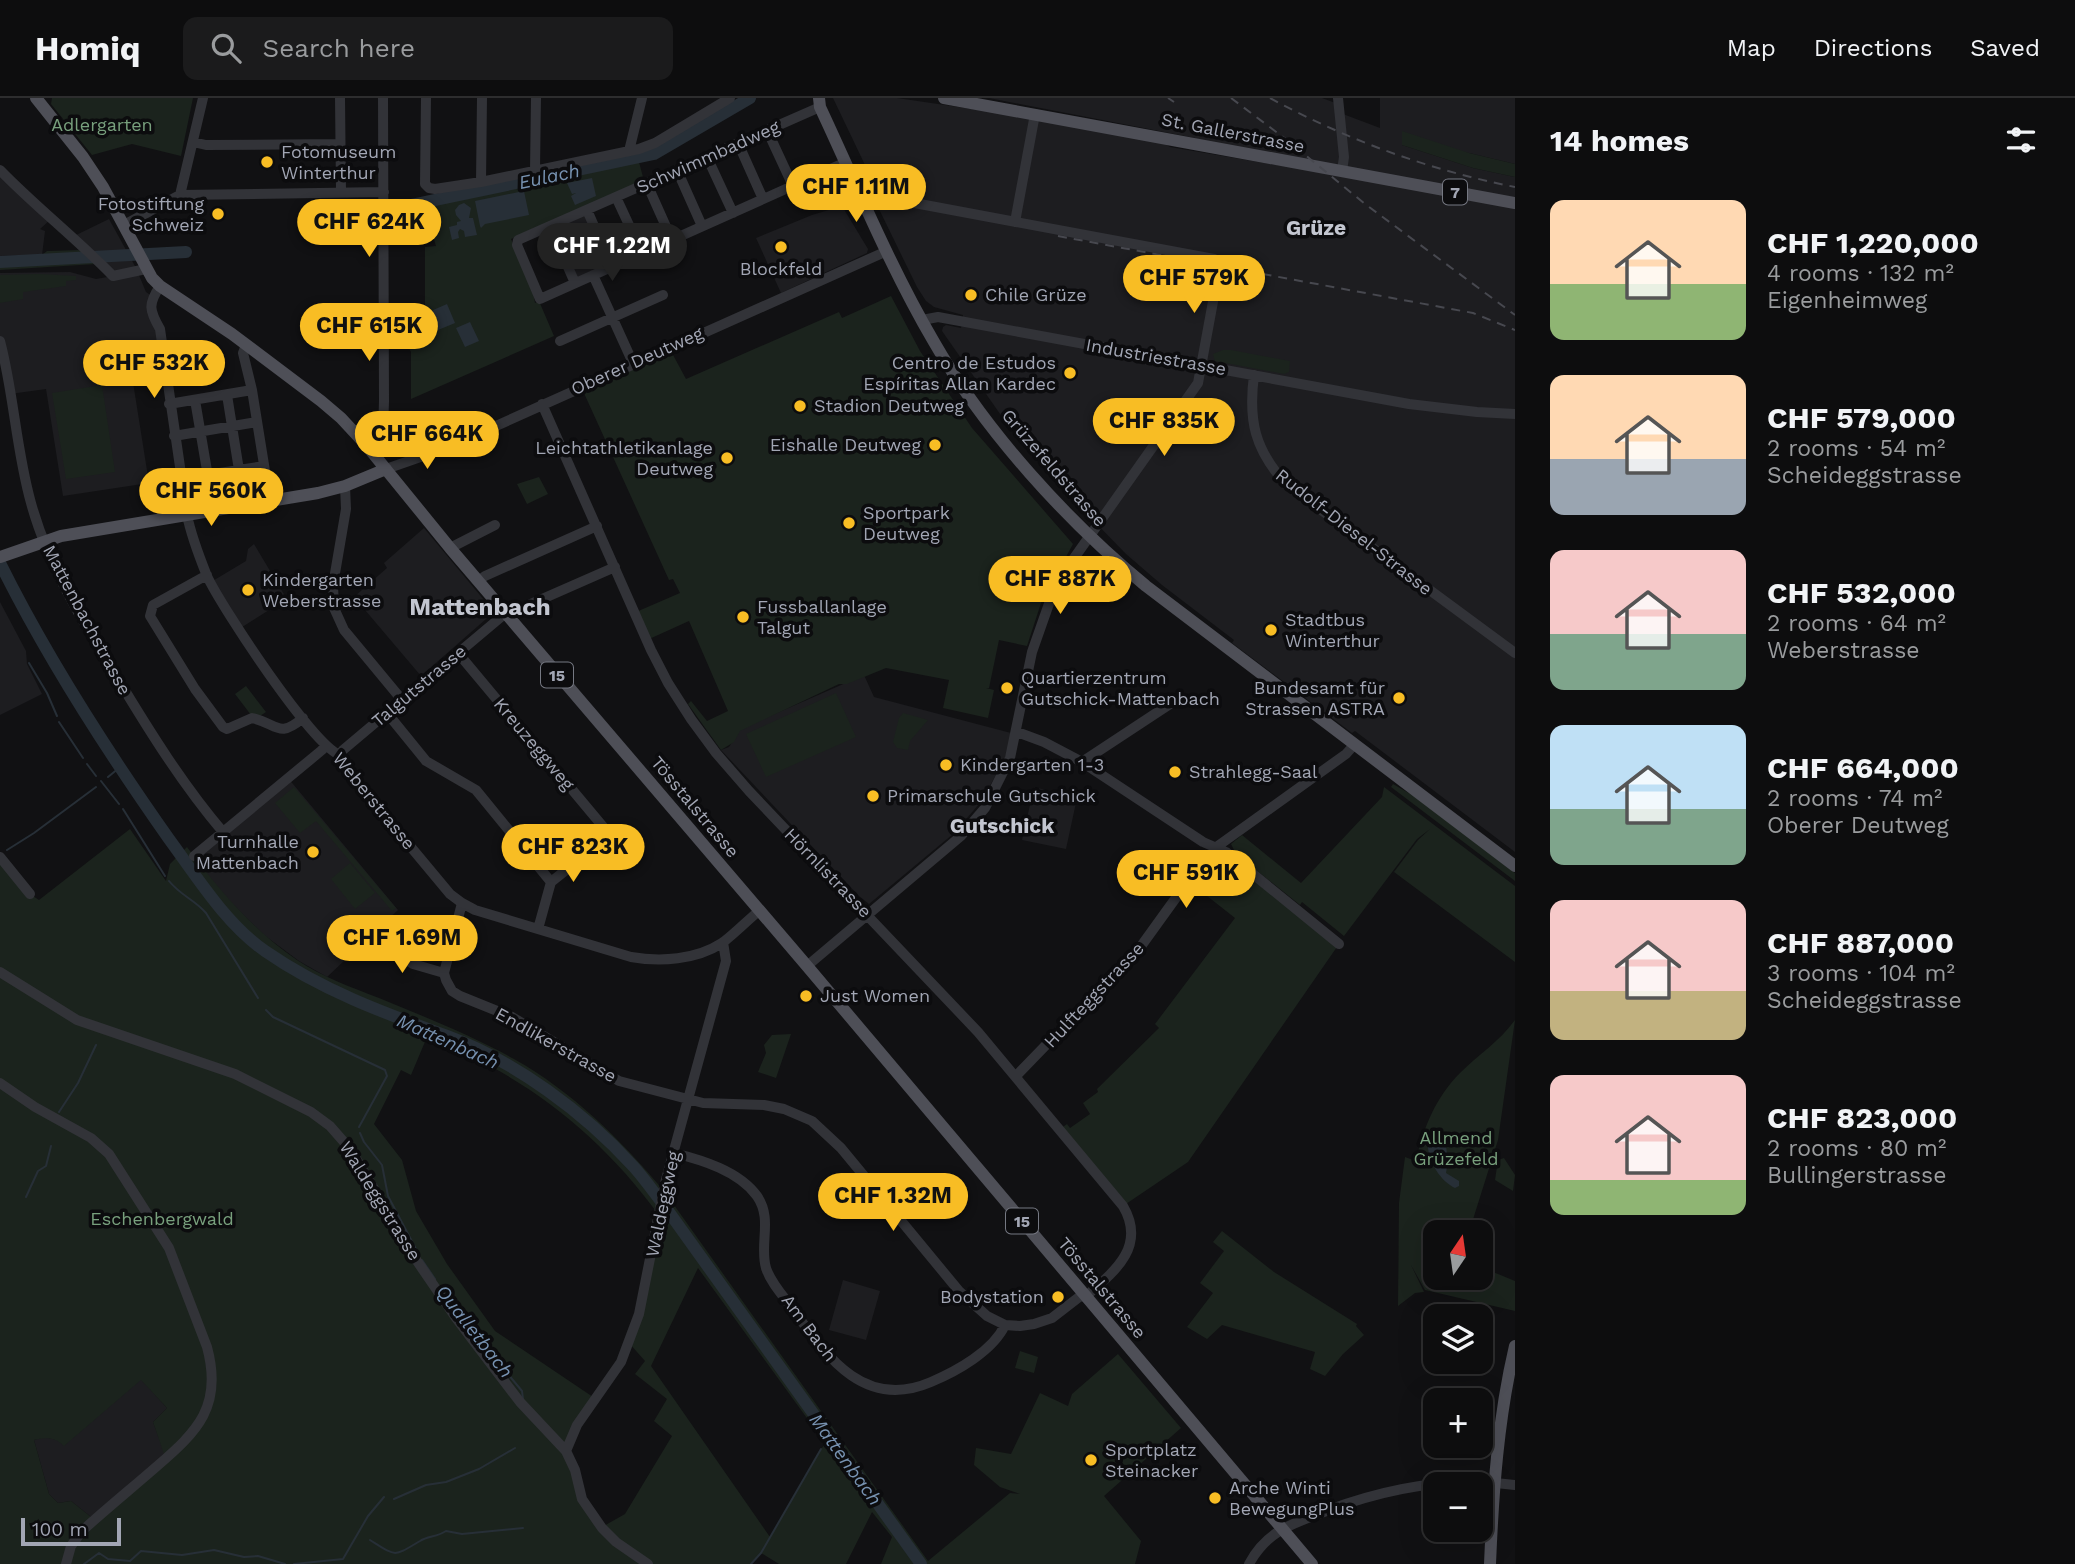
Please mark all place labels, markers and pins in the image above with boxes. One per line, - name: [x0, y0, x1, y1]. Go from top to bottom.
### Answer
- place label: Fotomuseum Winterthur: [281, 141, 396, 183]
- marker: Fotomuseum Winterthur: [259, 154, 275, 170]
- pin: CHF 1.11M: [776, 164, 936, 224]
- place label: Fotostiftung Schweiz: [98, 193, 204, 235]
- pin: CHF 624K: [297, 200, 441, 259]
- marker: Fotostiftung Schweiz: [210, 206, 226, 222]
- pin: CHF 1.22M: [532, 223, 692, 283]
- marker: Blockfeld: [773, 239, 789, 255]
- pin: CHF 579K: [1122, 256, 1266, 315]
- place label: Blockfeld: [740, 258, 822, 279]
- place label: Chile Grüze: [985, 284, 1087, 305]
- marker: Chile Grüze: [963, 287, 979, 303]
- pin: CHF 615K: [297, 303, 441, 363]
- pin: CHF 532K: [82, 341, 226, 400]
- place label: Centro de Estudos Espíritas Allan Kardec: [863, 352, 1056, 394]
- marker: Centro de Estudos Espíritas Allan Kardec: [1062, 365, 1078, 381]
- place label: Stadion Deutweg: [814, 395, 965, 416]
- marker: Stadion Deutweg: [792, 398, 808, 414]
- pin: CHF 835K: [1092, 398, 1236, 458]
- pin: CHF 664K: [355, 412, 499, 471]
- place label: Eishalle Deutweg: [770, 434, 921, 455]
- place label: Leichtathletikanlage Deutweg: [535, 437, 713, 479]
- marker: Eishalle Deutweg: [927, 437, 943, 453]
- marker: Leichtathletikanlage Deutweg: [719, 450, 735, 466]
- pin: CHF 560K: [139, 468, 283, 528]
- place label: Sportpark Deutweg: [863, 502, 950, 544]
- marker: Sportpark Deutweg: [841, 515, 857, 531]
- pin: CHF 887K: [988, 556, 1132, 616]
- place label: Kindergarten Weberstrasse: [262, 569, 381, 611]
- marker: Kindergarten Weberstrasse: [240, 582, 256, 598]
- place label: Fussballanlage Talgut: [757, 596, 887, 638]
- marker: Fussballanlage Talgut: [735, 609, 751, 625]
- place label: Stadtbus Winterthur: [1285, 609, 1380, 651]
- marker: Stadtbus Winterthur: [1263, 622, 1279, 638]
- place label: Quartierzentrum Gutschick-Mattenbach: [1021, 667, 1220, 709]
- place label: Bundesamt für Strassen ASTRA: [1245, 677, 1385, 719]
- marker: Quartierzentrum Gutschick-Mattenbach: [999, 680, 1015, 696]
- marker: Bundesamt für Strassen ASTRA: [1391, 690, 1407, 706]
- place label: Kindergarten 1-3: [960, 754, 1104, 775]
- marker: Kindergarten 1-3: [938, 757, 954, 773]
- place label: Strahlegg-Saal: [1189, 761, 1318, 782]
- marker: Strahlegg-Saal: [1167, 764, 1183, 780]
- place label: Primarschule Gutschick: [887, 785, 1096, 806]
- marker: Primarschule Gutschick: [865, 788, 881, 804]
- pin: CHF 823K: [501, 824, 645, 884]
- place label: Turnhalle Mattenbach: [196, 831, 299, 873]
- marker: Turnhalle Mattenbach: [305, 844, 321, 860]
- pin: CHF 591K: [1114, 850, 1258, 910]
- pin: CHF 1.69M: [322, 916, 482, 975]
- place label: Just Women: [820, 985, 930, 1006]
- marker: Just Women: [798, 988, 814, 1004]
- pin: CHF 1.32M: [813, 1174, 973, 1233]
- place label: Bodystation: [940, 1286, 1044, 1307]
- marker: Bodystation: [1050, 1289, 1066, 1305]
- place label: Sportplatz Steinacker: [1105, 1439, 1198, 1481]
- marker: Sportplatz Steinacker: [1083, 1452, 1099, 1468]
- place label: Arche Winti BewegungPlus: [1229, 1477, 1355, 1519]
- marker: Arche Winti BewegungPlus: [1207, 1490, 1223, 1506]

